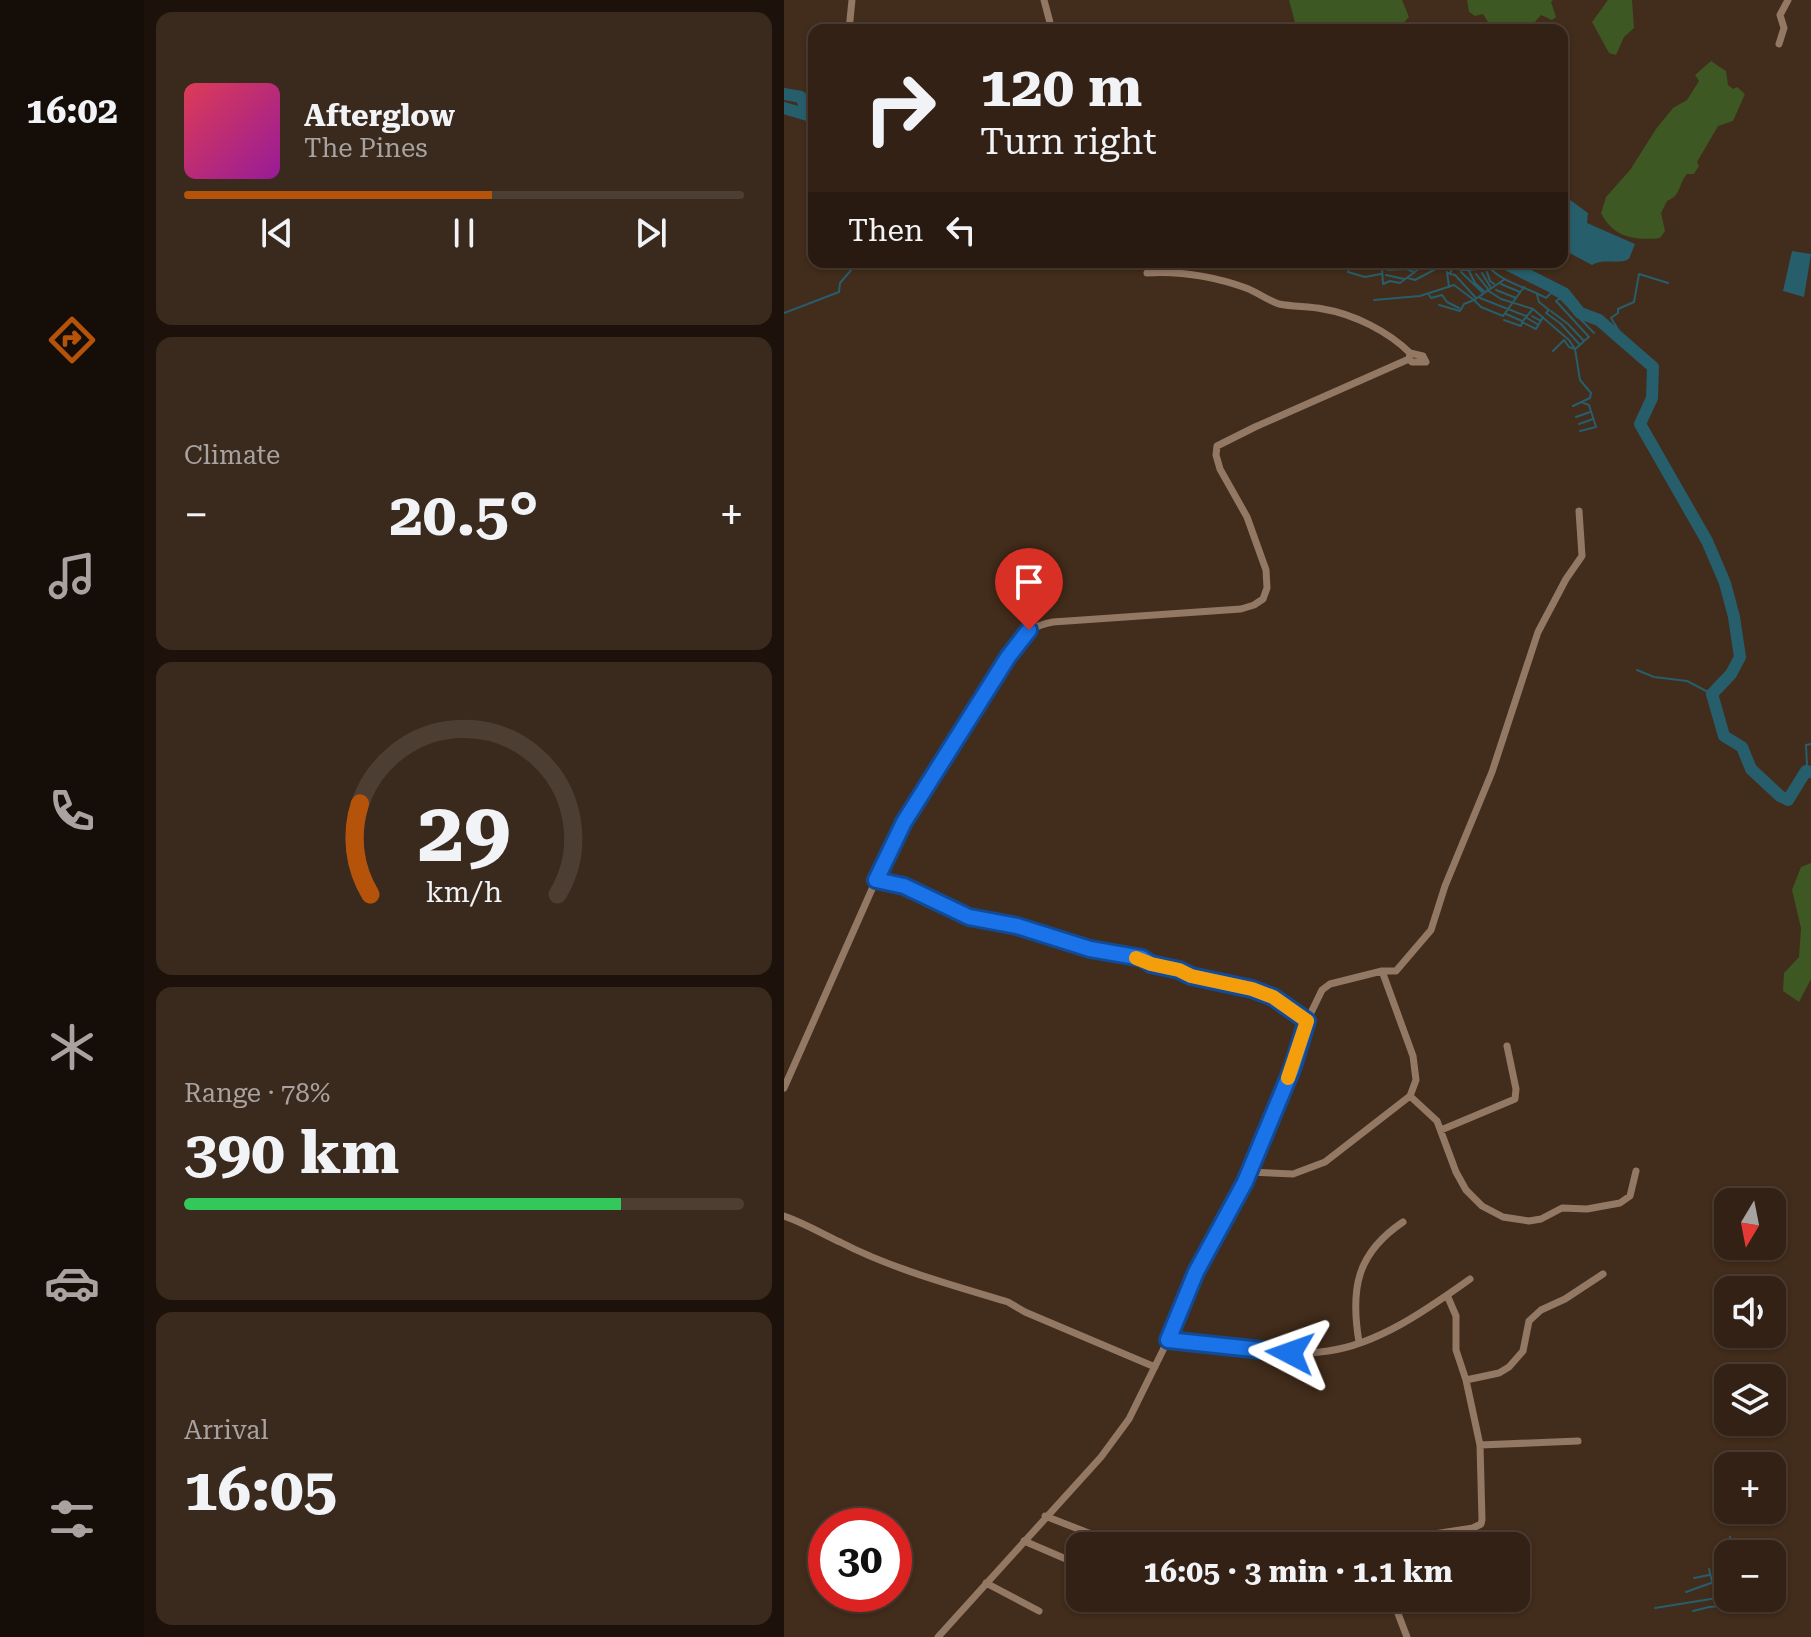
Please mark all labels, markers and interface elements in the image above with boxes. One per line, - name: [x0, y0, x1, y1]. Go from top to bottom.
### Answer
- text: 120 m: [980, 54, 1142, 120]
- icon: right: [848, 56, 952, 160]
- text: 16:02: [26, 90, 118, 132]
- text: Afterglow: [304, 98, 455, 133]
- text: Turn right: [980, 121, 1157, 163]
- text: The Pines: [304, 133, 428, 163]
- icon: left: [939, 208, 983, 252]
- icon: previous: [255, 211, 299, 255]
- icon: pause: [442, 211, 486, 255]
- icon: next: [629, 211, 673, 255]
- text: Then: [848, 213, 923, 248]
- icon: directions: [44, 312, 100, 368]
- text: Climate: [184, 440, 280, 470]
- text: 20.5°: [389, 479, 539, 550]
- text: −: [184, 489, 209, 541]
- text: +: [719, 489, 744, 541]
- icon: music: [44, 548, 100, 604]
- pin: [995, 548, 1063, 630]
- icon: arrive: [1007, 560, 1051, 604]
- icon: phone: [44, 783, 100, 839]
- text: 29: [417, 783, 511, 880]
- text: km/h: [426, 875, 502, 909]
- icon: climate: [44, 1019, 100, 1075]
- text: Range · 78%: [184, 1078, 330, 1108]
- text: 390 km: [184, 1117, 399, 1188]
- north arrow: [1714, 1188, 1786, 1260]
- map controls: [1714, 1188, 1786, 1612]
- icon: car: [44, 1255, 100, 1311]
- button: sound: [1714, 1276, 1786, 1348]
- position arrow: [1248, 1311, 1332, 1395]
- button: layers: [1714, 1364, 1786, 1436]
- text: Arrival: [184, 1415, 269, 1445]
- button: +: [1714, 1452, 1786, 1524]
- text: 16:05: [184, 1454, 337, 1525]
- icon: filters: [44, 1491, 100, 1547]
- speed limit sign: 30: [808, 1508, 912, 1612]
- button: −: [1714, 1540, 1786, 1612]
- text: 16:05 · 3 min · 1.1 km: [1143, 1554, 1453, 1589]

